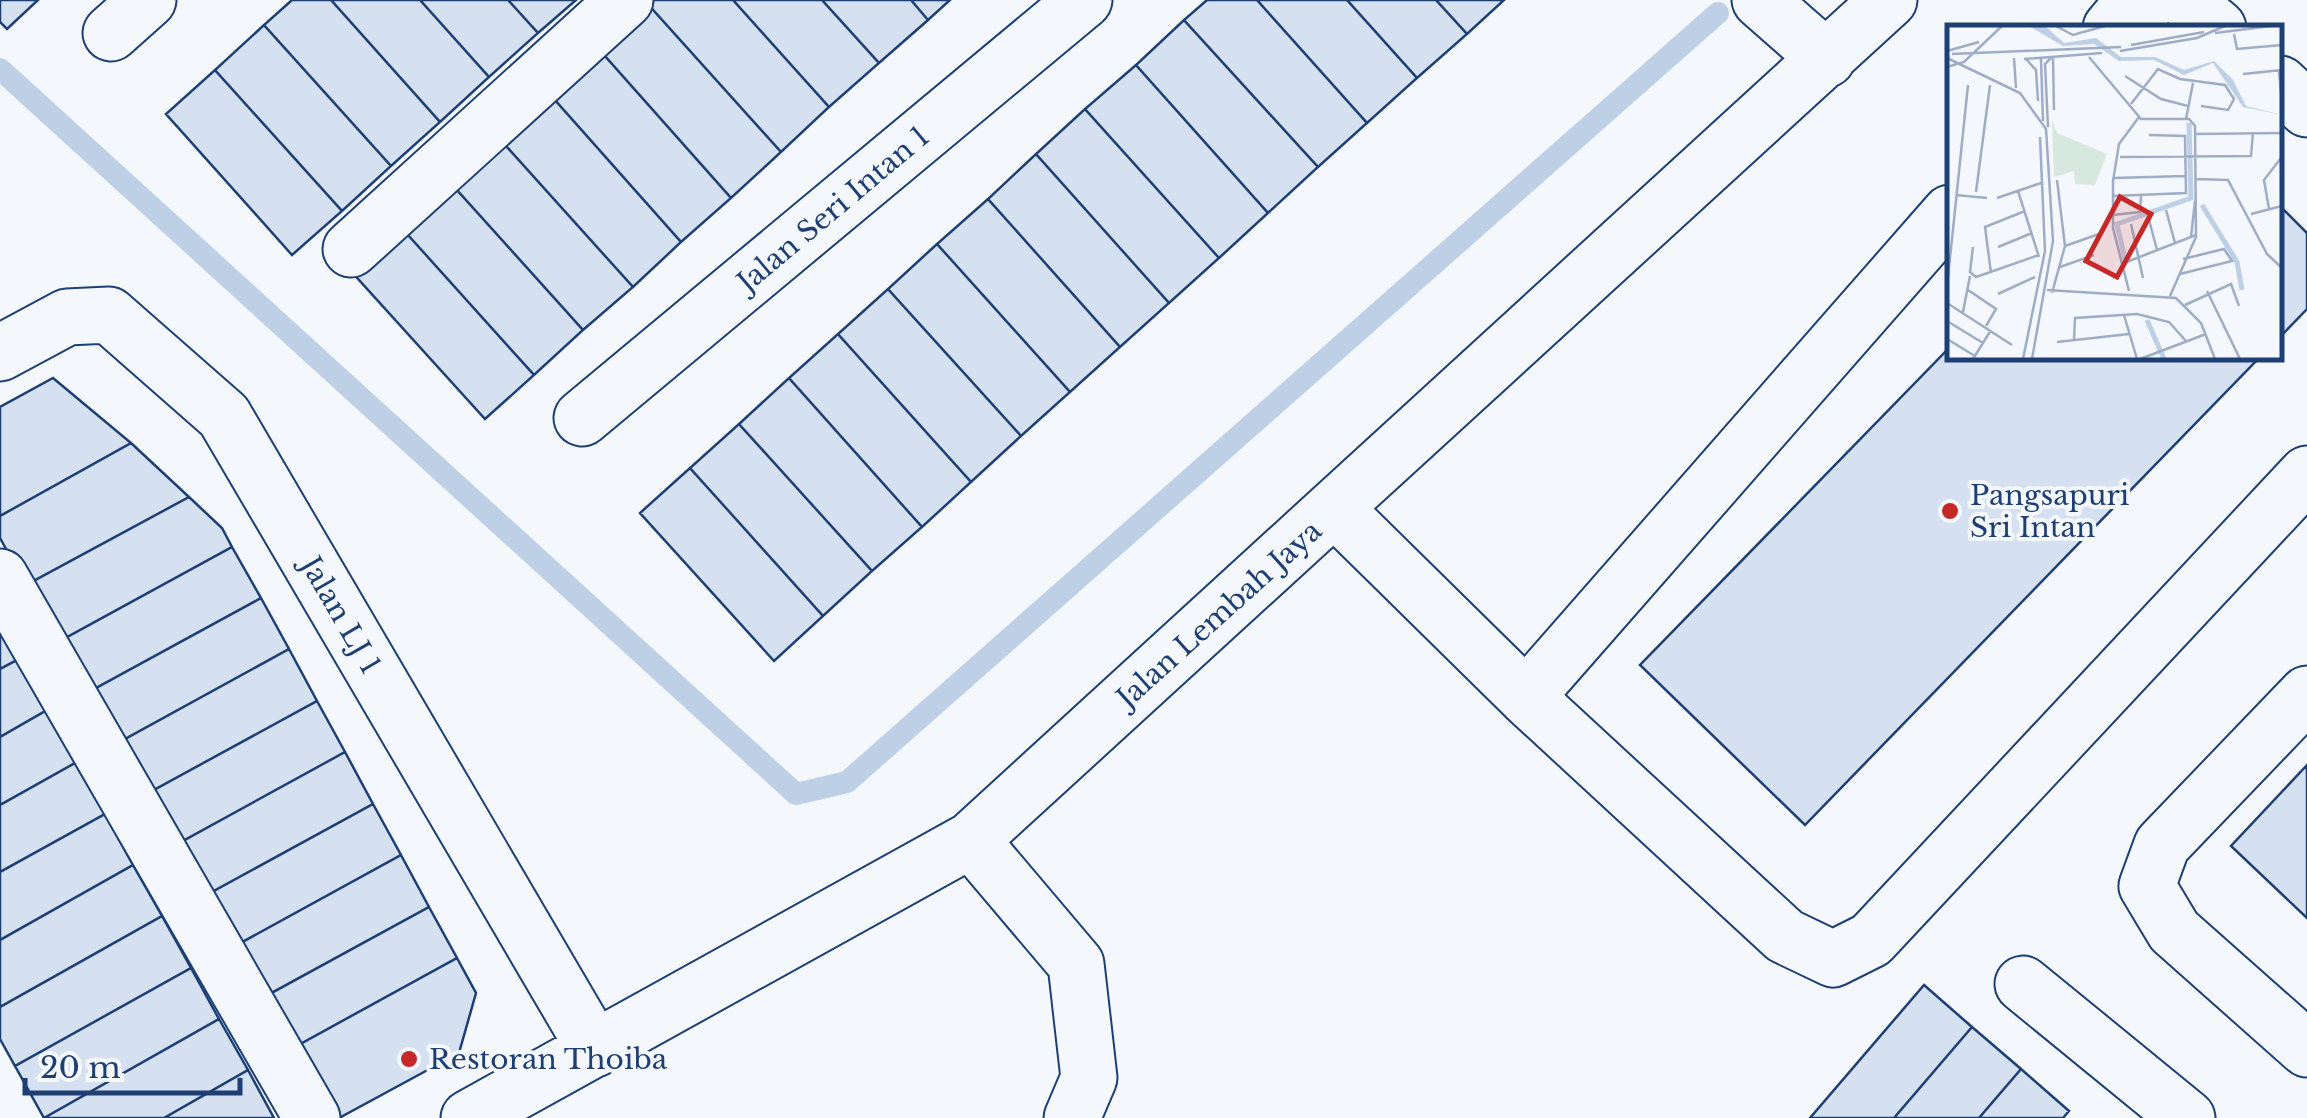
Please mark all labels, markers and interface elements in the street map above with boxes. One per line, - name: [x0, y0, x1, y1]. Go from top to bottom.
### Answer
- inset map: [1947, 25, 2282, 360]
- street label: Jalan Seri Intan 1: [727, 119, 936, 302]
- place label: Pangsapuri Sri Intan: [1970, 478, 2129, 545]
- marker: Pangsapuri Sri Intan: [1939, 500, 1961, 522]
- street label: Jalan Lembah Jaya: [1107, 513, 1329, 718]
- street label: Jalan LJ 1: [291, 547, 388, 680]
- scale bar: [25, 1033, 240, 1095]
- place label: Restoran Thoiba: [429, 1042, 668, 1077]
- marker: Restoran Thoiba: [398, 1048, 420, 1070]
- text: 20 m: [40, 1049, 121, 1086]

